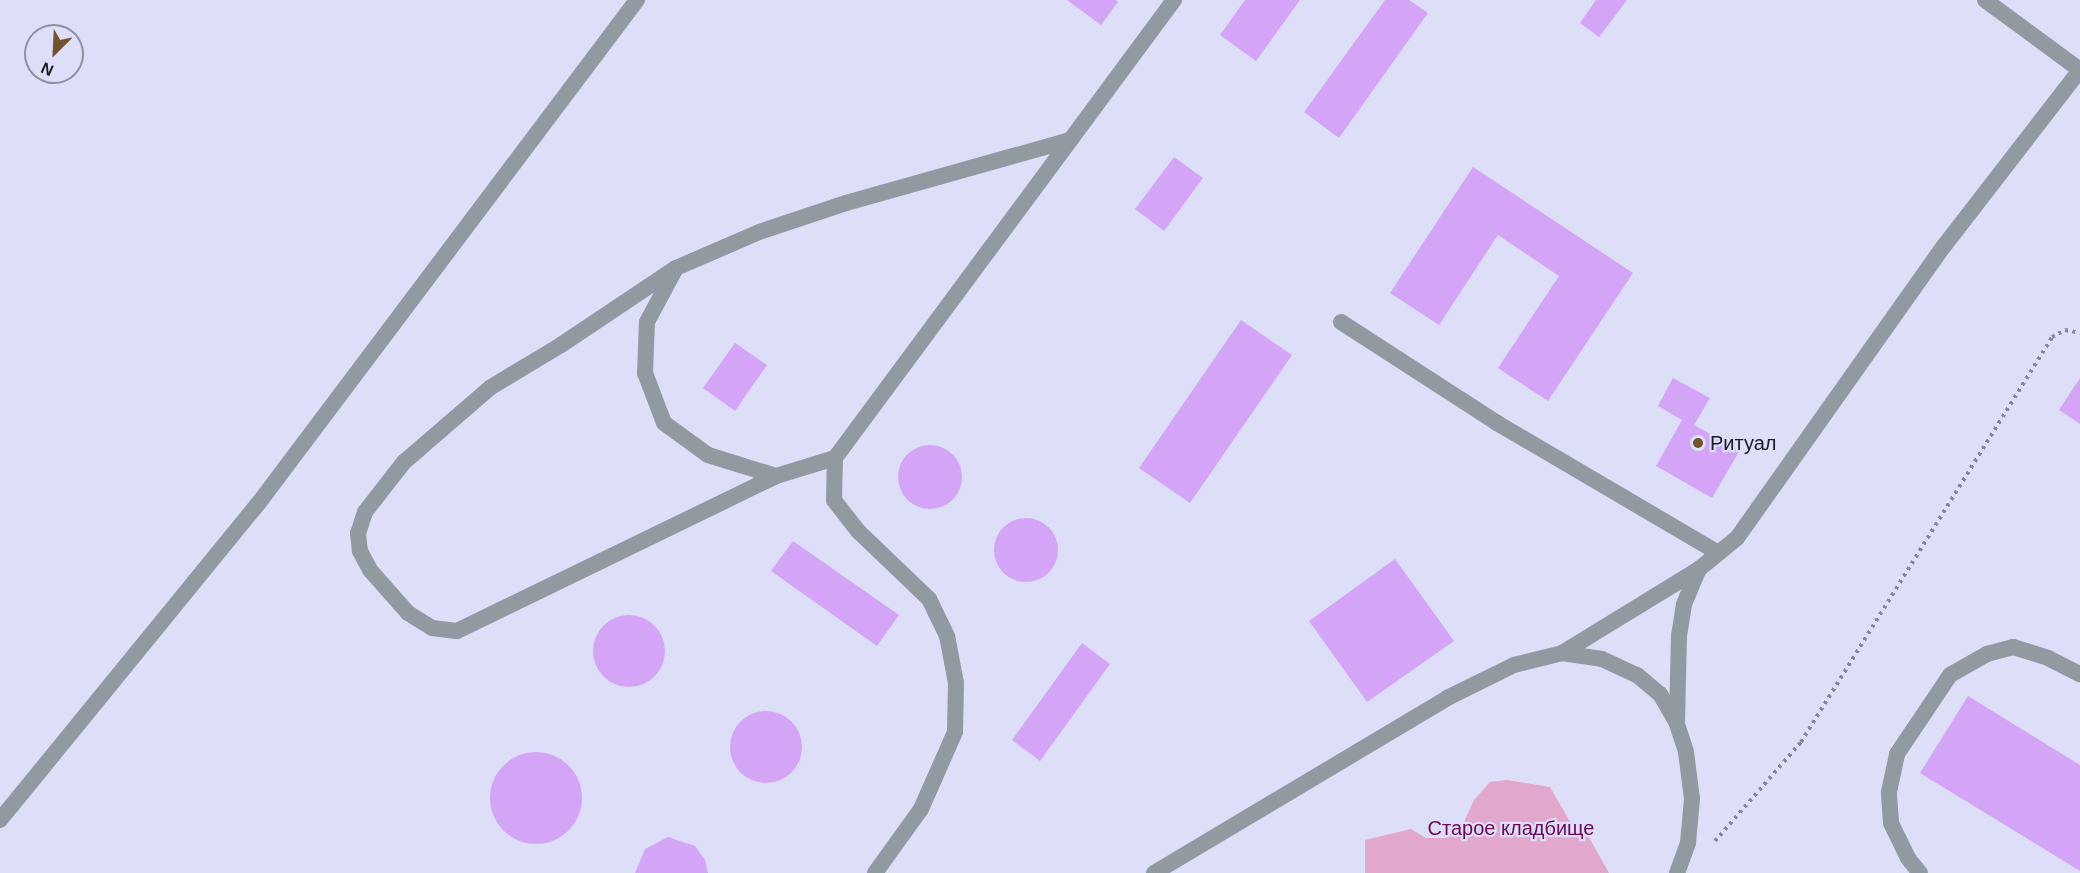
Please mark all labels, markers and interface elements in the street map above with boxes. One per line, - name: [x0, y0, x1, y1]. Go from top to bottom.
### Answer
- north arrow: [24, 24, 84, 84]
- text: N: [39, 59, 56, 79]
- place label: Ритуал: [1710, 431, 1776, 455]
- marker: Ритуал: [1691, 436, 1705, 450]
- park label: Старое кладбище: [1428, 816, 1594, 840]

